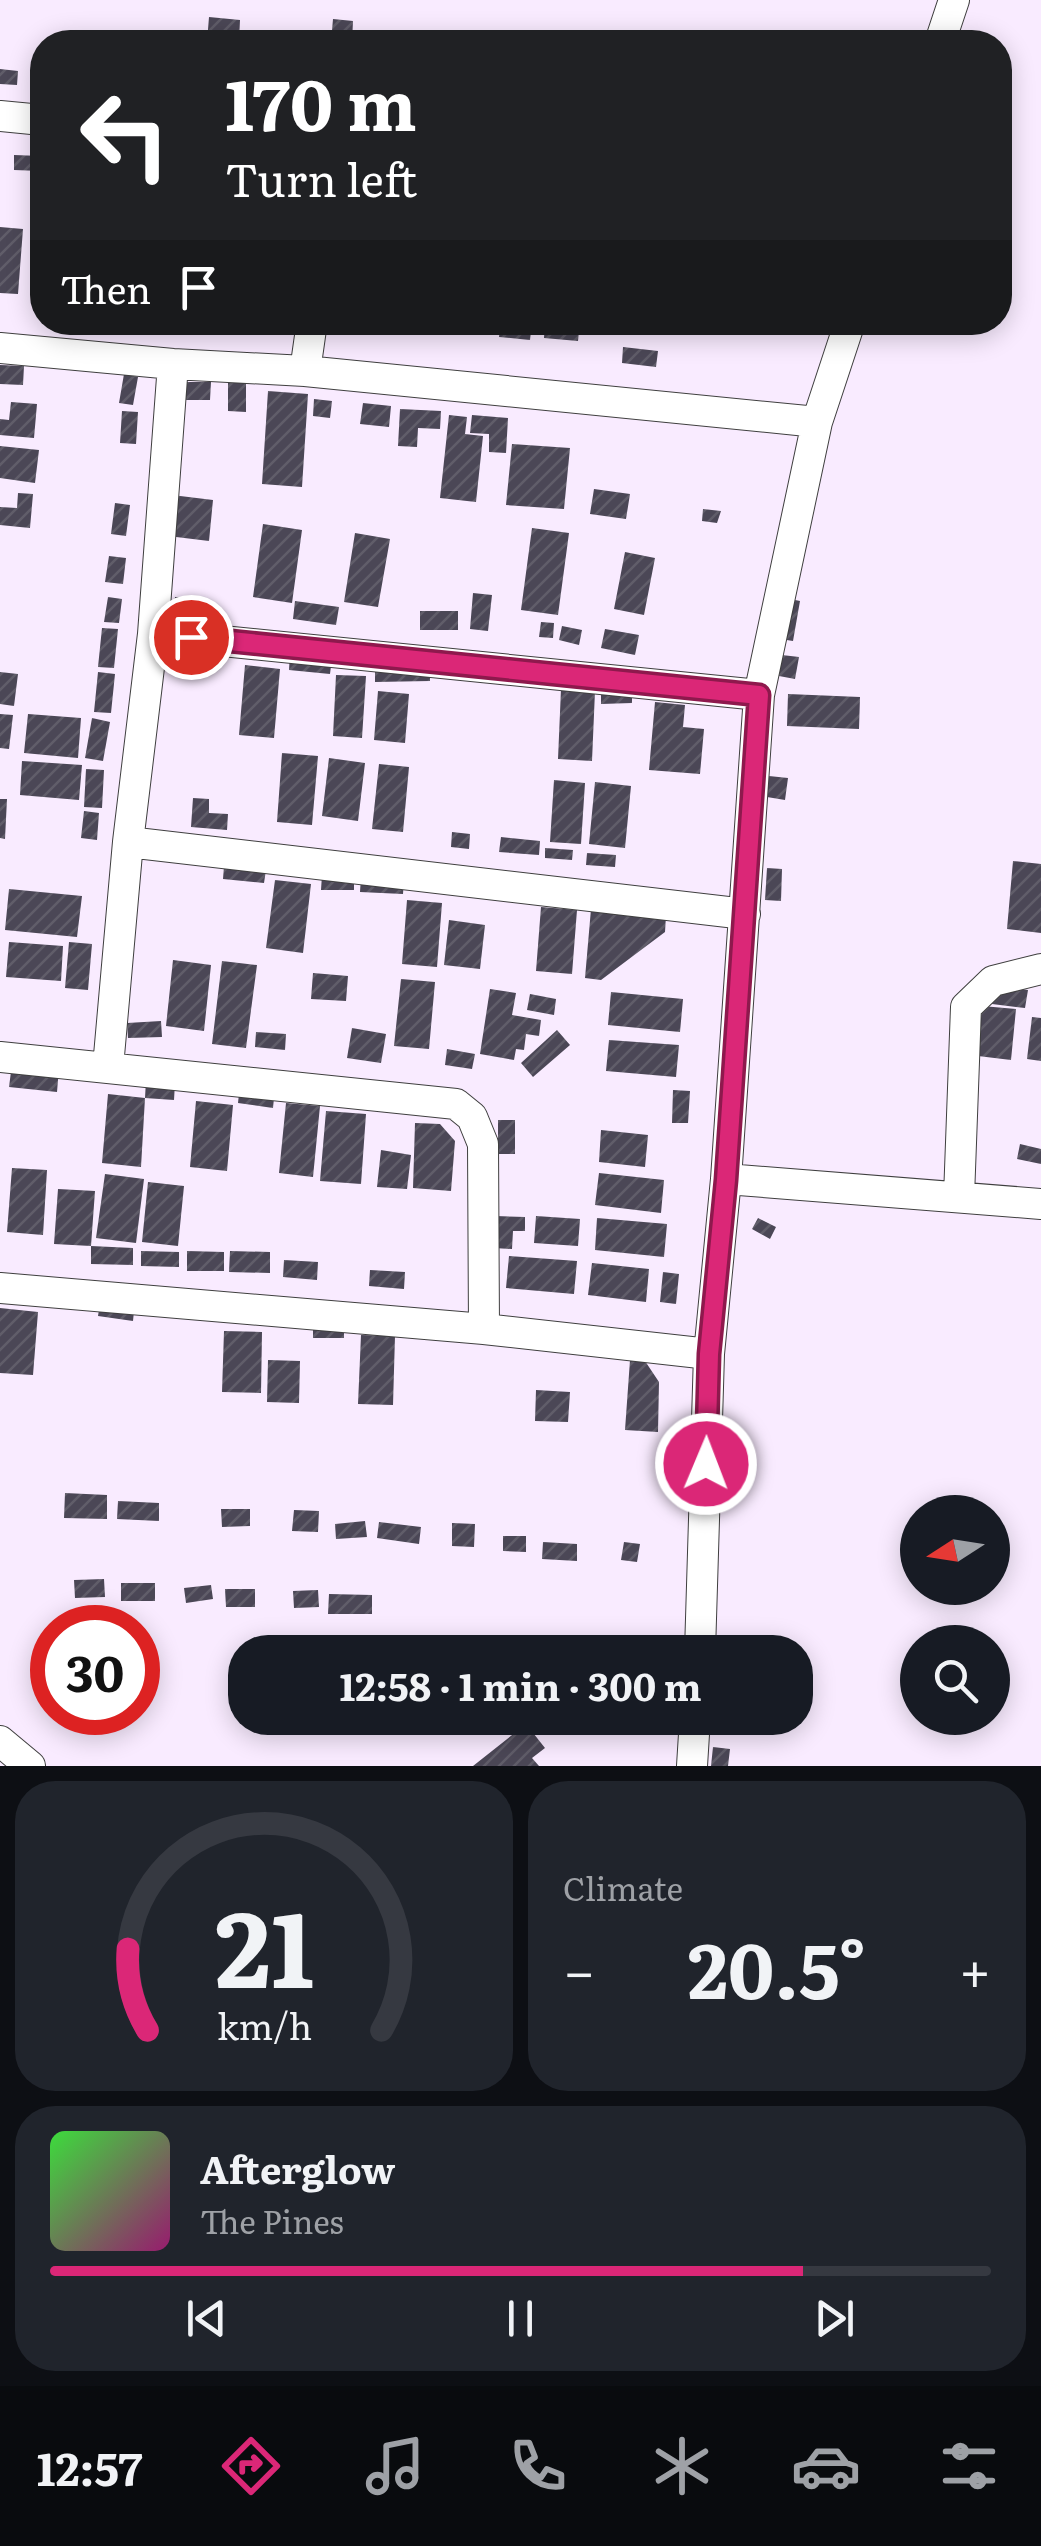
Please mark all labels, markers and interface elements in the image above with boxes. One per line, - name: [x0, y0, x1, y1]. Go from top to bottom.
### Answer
- text: 170 m: [225, 49, 417, 153]
- icon: left: [60, 70, 190, 200]
- text: Turn left: [225, 144, 417, 211]
- text: Then: [60, 259, 151, 316]
- icon: arrive: [171, 260, 226, 315]
- pin: [149, 595, 234, 680]
- icon: arrive: [164, 610, 219, 665]
- position arrow: [654, 1412, 758, 1516]
- north arrow: [900, 1495, 1010, 1605]
- map controls: [900, 1495, 1010, 1735]
- speed limit sign: 30: [30, 1605, 160, 1735]
- button: search: [900, 1625, 1010, 1735]
- text: 12:58 · 1 min · 300 m: [339, 1656, 702, 1713]
- text: Climate: [563, 1863, 683, 1911]
- text: 21: [215, 1866, 313, 2020]
- text: 20.5°: [688, 1911, 866, 2022]
- text: −: [563, 1927, 595, 2009]
- text: +: [959, 1927, 991, 2009]
- text: km/h: [216, 1998, 312, 2051]
- text: Afterglow: [200, 2139, 395, 2196]
- text: The Pines: [200, 2196, 344, 2244]
- icon: previous: [179, 2291, 234, 2346]
- icon: pause: [493, 2291, 548, 2346]
- icon: next: [807, 2291, 862, 2346]
- icon: directions: [216, 2431, 286, 2501]
- icon: music: [360, 2431, 430, 2501]
- icon: phone: [503, 2431, 573, 2501]
- icon: climate: [647, 2431, 717, 2501]
- icon: car: [791, 2431, 861, 2501]
- icon: filters: [934, 2431, 1004, 2501]
- text: 12:57: [37, 2433, 142, 2500]

